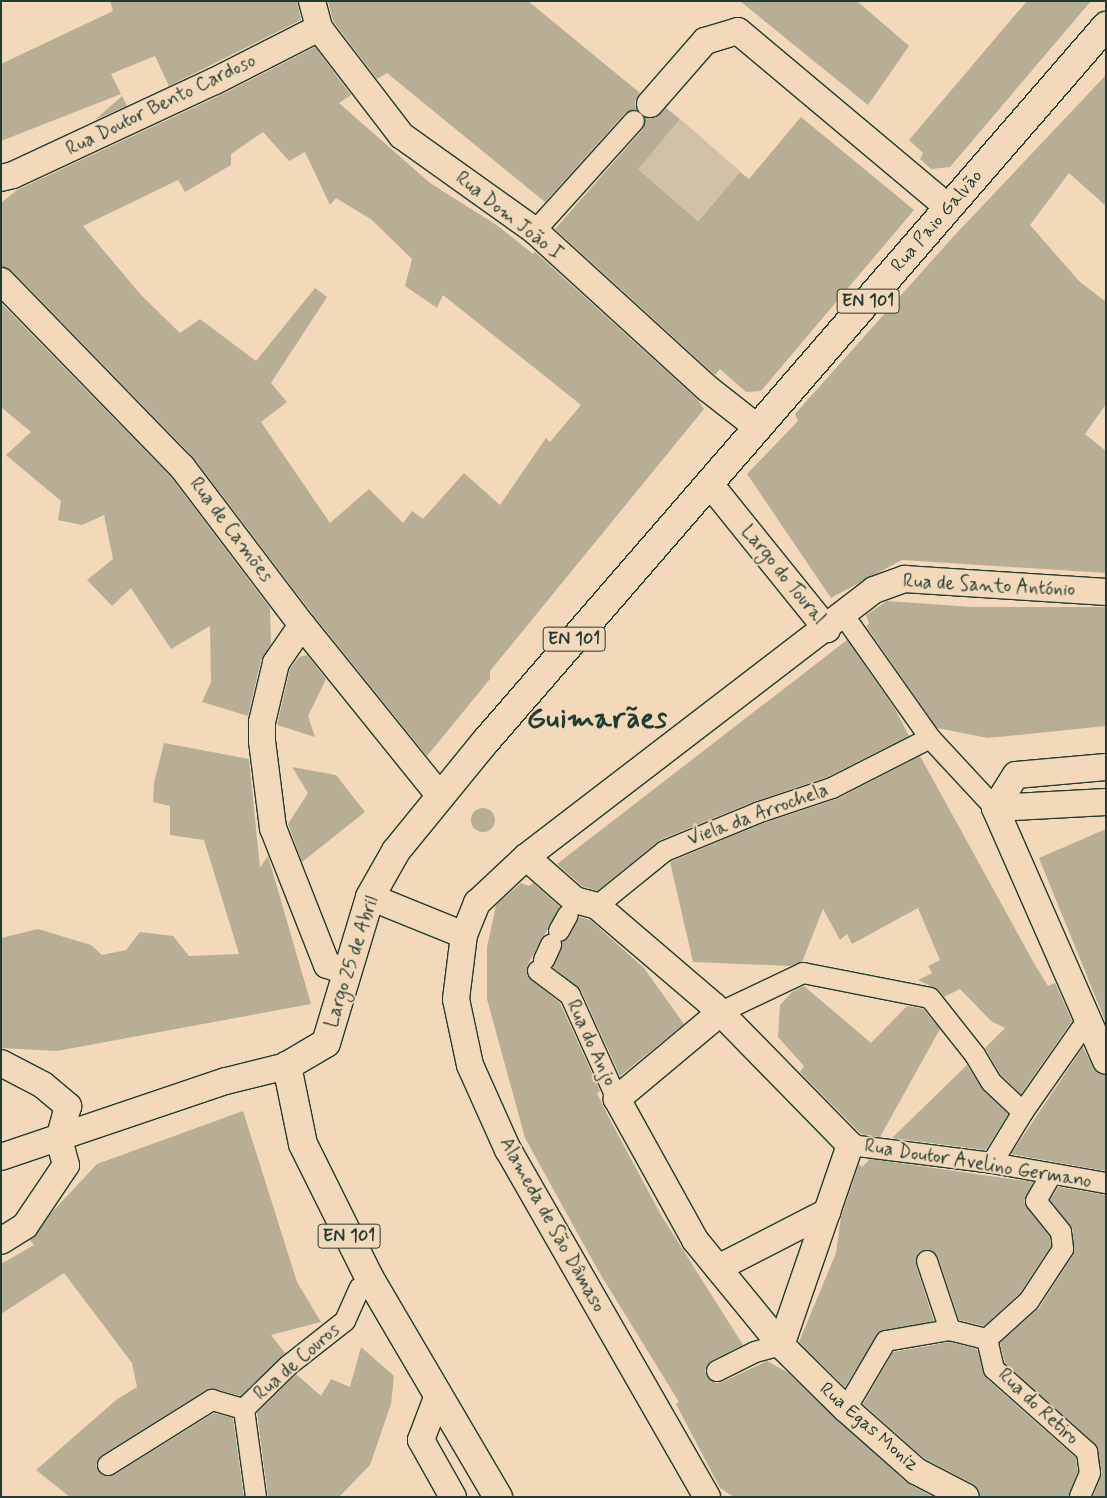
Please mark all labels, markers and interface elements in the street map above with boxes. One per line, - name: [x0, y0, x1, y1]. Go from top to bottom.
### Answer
- street label: Rua Doutor Bento Cardoso: [63, 50, 259, 160]
- street label: Rua Dom João I: [451, 167, 567, 265]
- street label: Rua Paio Galvão: [888, 167, 986, 275]
- road number: EN 101: [836, 286, 900, 316]
- street label: Rua de Camões: [184, 473, 278, 587]
- street label: Largo do Toural: [736, 521, 830, 629]
- street label: Rua de Santo António: [905, 570, 1073, 602]
- road number: EN 101: [542, 624, 606, 654]
- district label: Guimarães: [527, 703, 667, 737]
- street label: Viela da Arrochela: [685, 779, 831, 851]
- street label: Largo 25 de Abril: [320, 893, 384, 1031]
- street label: Rua do Anjo: [561, 996, 621, 1090]
- street label: Alameda de São Dâmaso: [494, 1133, 610, 1317]
- street label: Rua Doutor Avelino Germano: [863, 1135, 1093, 1193]
- road number: EN 101: [316, 1220, 382, 1252]
- street label: Rua de Couros: [248, 1318, 346, 1406]
- street label: Rua do Retiro: [993, 1364, 1083, 1450]
- street label: Rua Egas Moniz: [814, 1377, 924, 1477]

